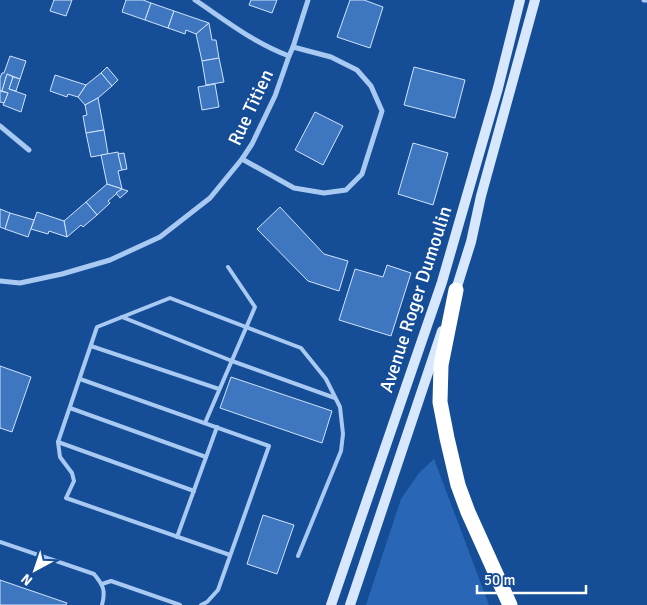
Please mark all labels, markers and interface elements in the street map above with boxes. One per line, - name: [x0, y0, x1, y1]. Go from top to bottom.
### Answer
- street label: Rue Titien: [223, 66, 279, 149]
- street label: Avenue Roger Dumoulin: [374, 203, 457, 396]
- north arrow: [10, 545, 60, 595]
- scale bar: [477, 562, 586, 594]
- text: N: [18, 570, 36, 589]
- text: 50 m: [484, 571, 515, 589]

